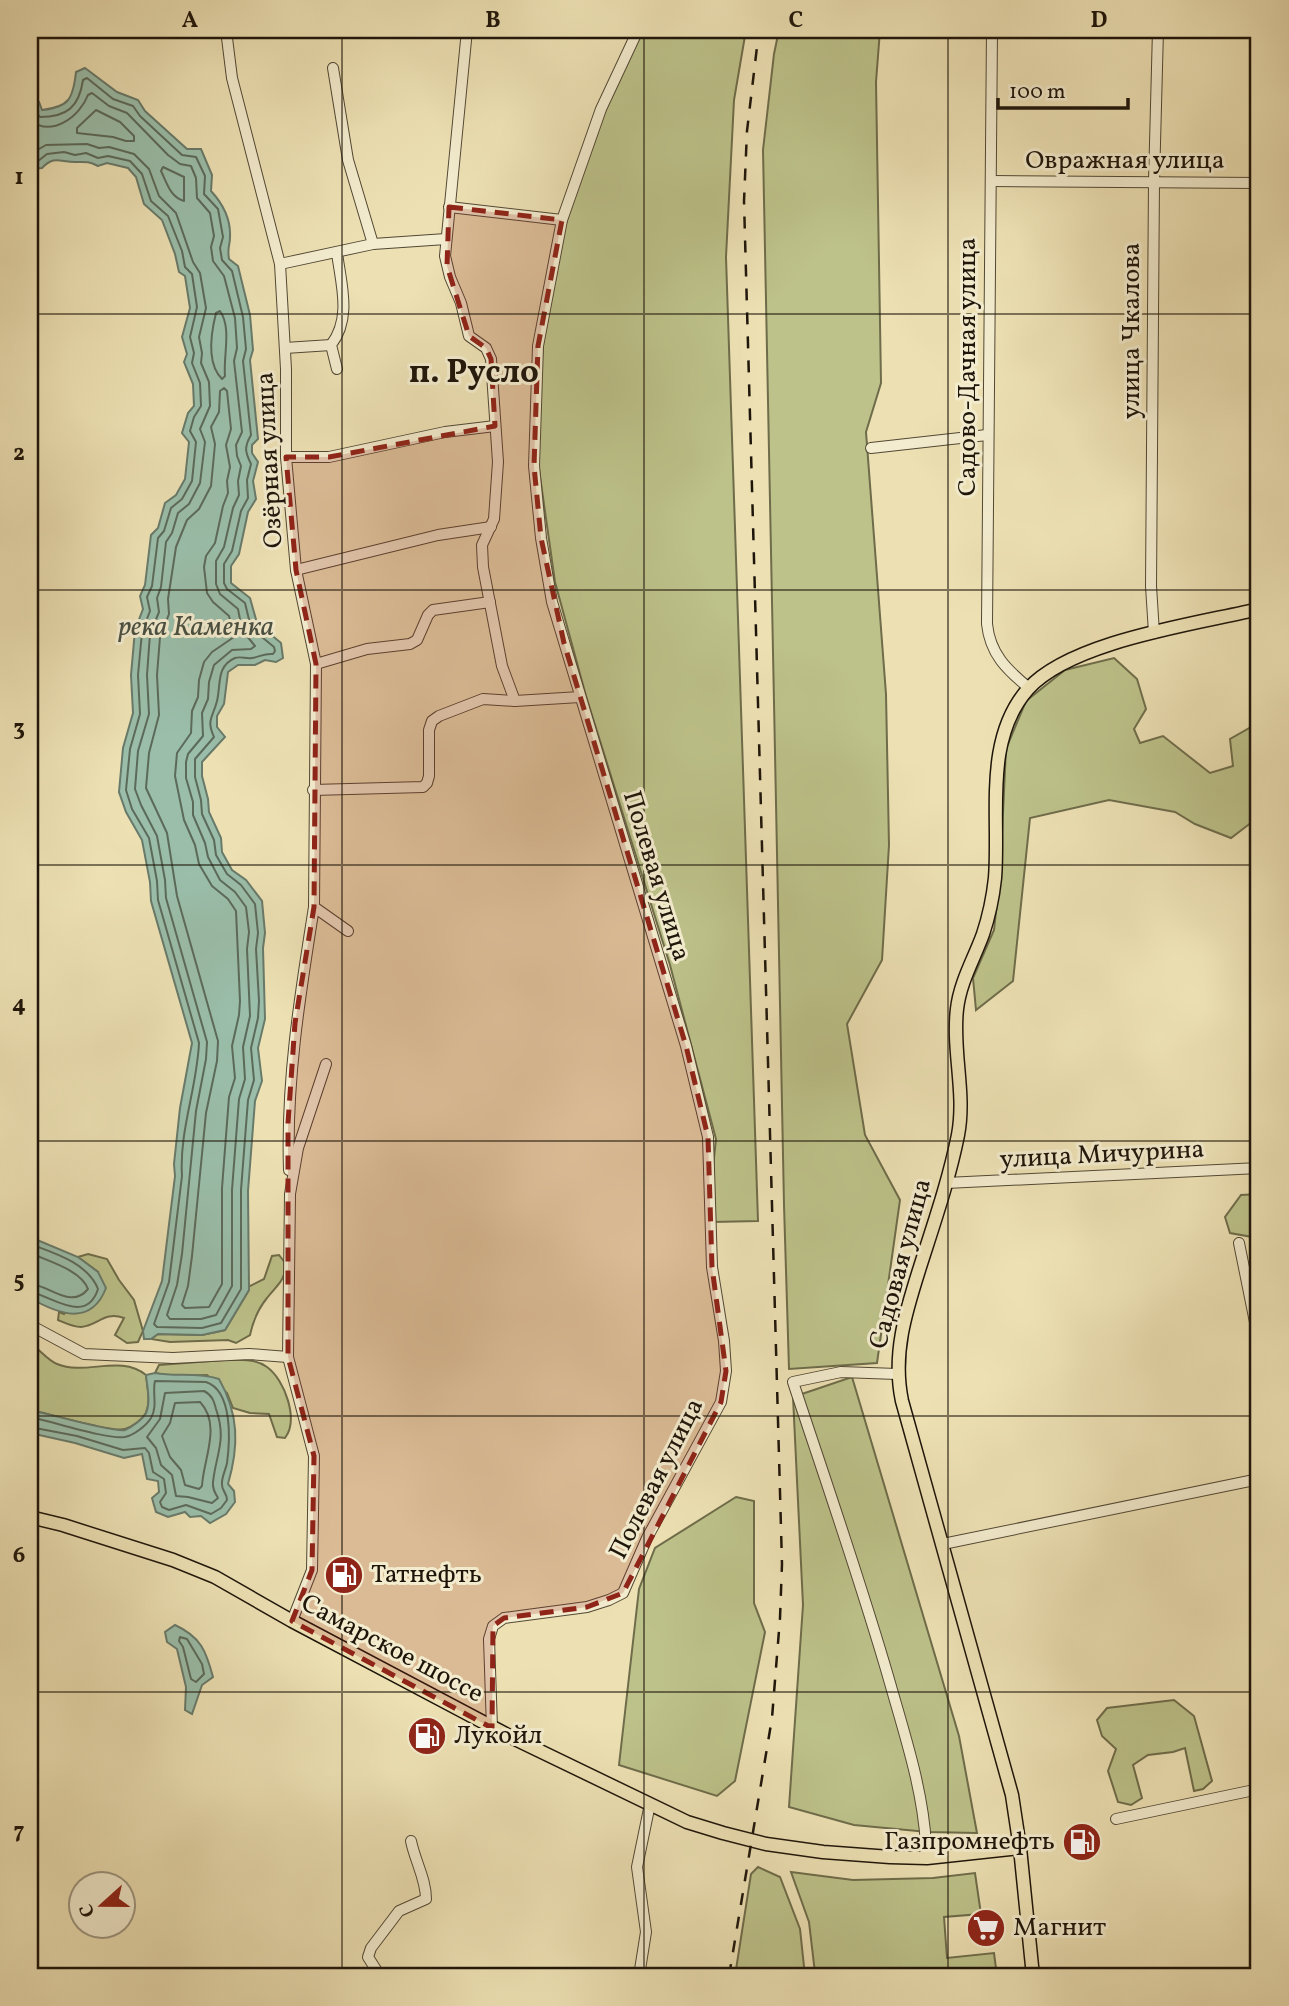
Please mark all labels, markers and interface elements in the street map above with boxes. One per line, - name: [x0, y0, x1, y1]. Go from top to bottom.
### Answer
- text: A: [182, 5, 198, 37]
- text: B: [485, 5, 501, 37]
- text: C: [789, 5, 803, 37]
- text: D: [1091, 5, 1108, 37]
- scale bar: [998, 66, 1128, 110]
- text: 100 m: [1009, 78, 1066, 107]
- street label: Овражная улица: [1025, 143, 1225, 179]
- text: 1: [14, 162, 24, 194]
- street label: Садово-Дачная улица: [950, 238, 986, 496]
- street label: улица Чкалова: [1114, 243, 1150, 419]
- district label: п. Русло: [409, 351, 539, 397]
- street label: Озёрная улица: [247, 371, 293, 549]
- text: 2: [13, 438, 25, 470]
- water label: река Каменка: [118, 608, 274, 647]
- text: 3: [13, 713, 25, 745]
- street label: Полевая улица: [613, 787, 699, 965]
- text: 4: [12, 989, 26, 1021]
- street label: улица Мичурина: [999, 1132, 1205, 1178]
- street label: Садовая улица: [861, 1175, 941, 1353]
- text: 5: [13, 1265, 25, 1297]
- street label: Полевая улица: [601, 1392, 713, 1566]
- text: 6: [13, 1540, 25, 1572]
- fuel station icon: Татнефть: [323, 1554, 365, 1596]
- place label: Татнефть: [371, 1557, 482, 1593]
- street label: Самарское шоссе: [294, 1586, 490, 1712]
- fuel station icon: Лукойл: [406, 1715, 448, 1757]
- place label: Лукойл: [454, 1718, 542, 1754]
- text: 7: [14, 1816, 25, 1848]
- fuel station icon: Газпромнефть: [1061, 1821, 1103, 1863]
- place label: Газпромнефть: [884, 1824, 1055, 1860]
- north arrow: [66, 1870, 136, 1940]
- text: С: [74, 1900, 102, 1921]
- supermarket icon: Магнит: [965, 1907, 1007, 1949]
- place label: Магнит: [1013, 1910, 1106, 1946]

